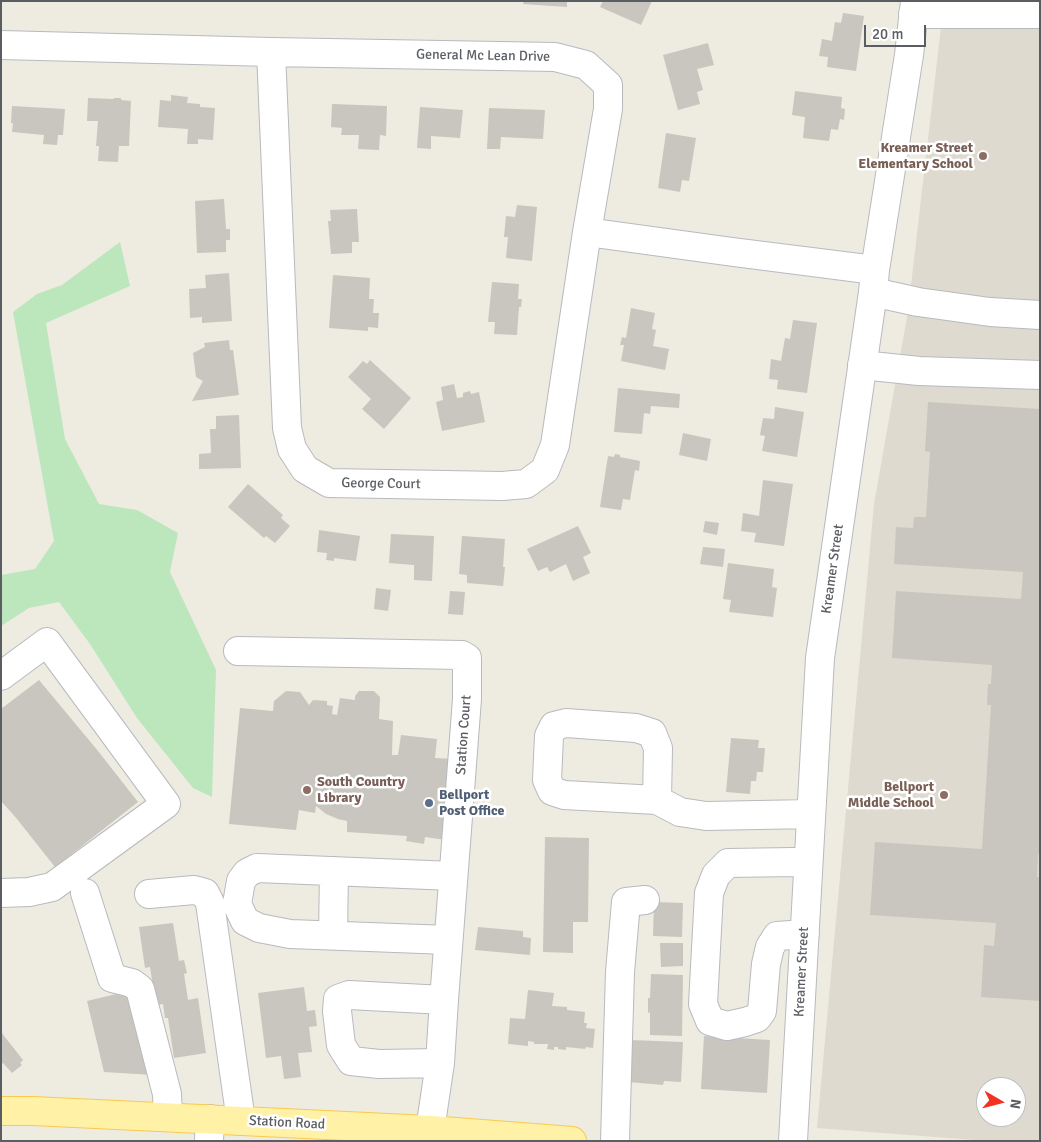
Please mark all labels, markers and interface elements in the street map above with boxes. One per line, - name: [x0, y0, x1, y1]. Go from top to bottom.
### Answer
- scale bar: [866, 15, 928, 47]
- text: 20 m: [872, 25, 903, 43]
- street label: General Mc Lean Drive: [416, 46, 550, 66]
- place label: Kreamer Street Elementary School: [858, 140, 973, 172]
- marker: Kreamer Street Elementary School: [977, 150, 989, 162]
- street label: George Court: [341, 475, 421, 493]
- street label: Kreamer Street: [818, 523, 848, 615]
- street label: Station Court: [453, 694, 475, 776]
- place label: South Country Library: [317, 774, 405, 806]
- place label: Bellport Middle School: [848, 779, 934, 812]
- marker: South Country Library: [301, 784, 313, 796]
- place label: Bellport Post Office: [439, 787, 504, 820]
- marker: Bellport Middle School: [938, 789, 950, 801]
- marker: Bellport Post Office: [423, 797, 435, 809]
- street label: Kreamer Street: [791, 927, 813, 1017]
- north arrow: [976, 1077, 1026, 1127]
- text: N: [1006, 1098, 1024, 1110]
- street label: Station Road: [248, 1113, 326, 1133]

